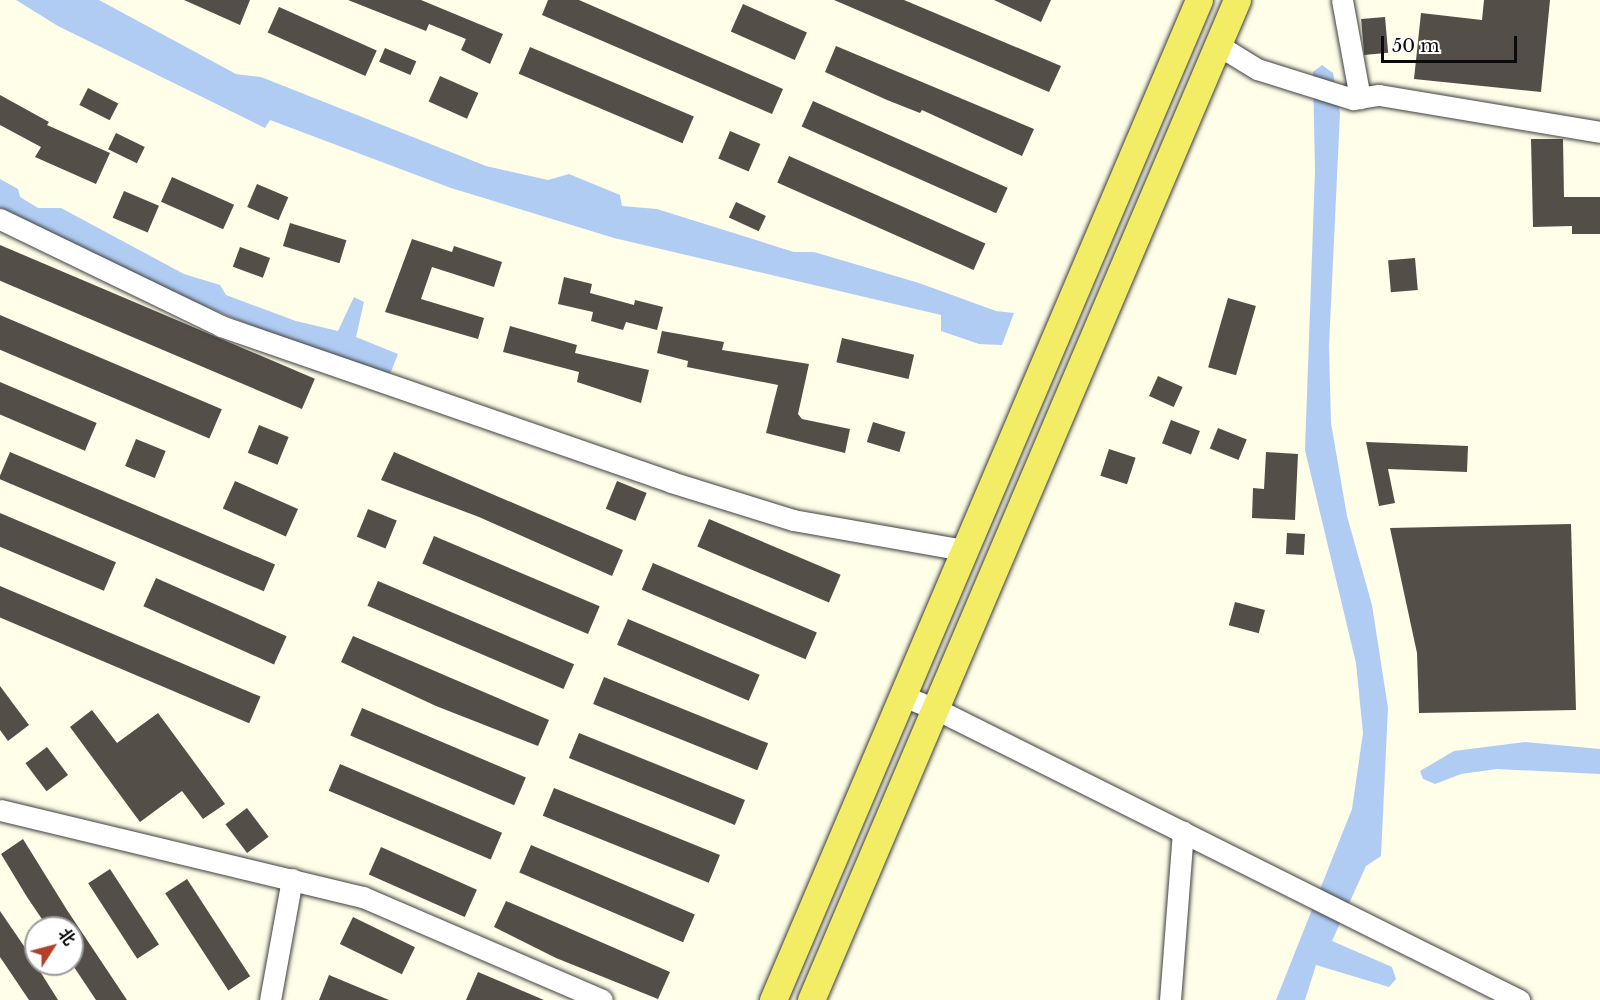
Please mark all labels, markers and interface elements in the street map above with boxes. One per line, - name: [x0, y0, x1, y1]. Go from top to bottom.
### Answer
- scale bar: [1384, 24, 1520, 62]
- text: 50 m: [1392, 35, 1440, 57]
- north arrow: [24, 916, 84, 976]
- text: 北: [54, 924, 80, 949]

